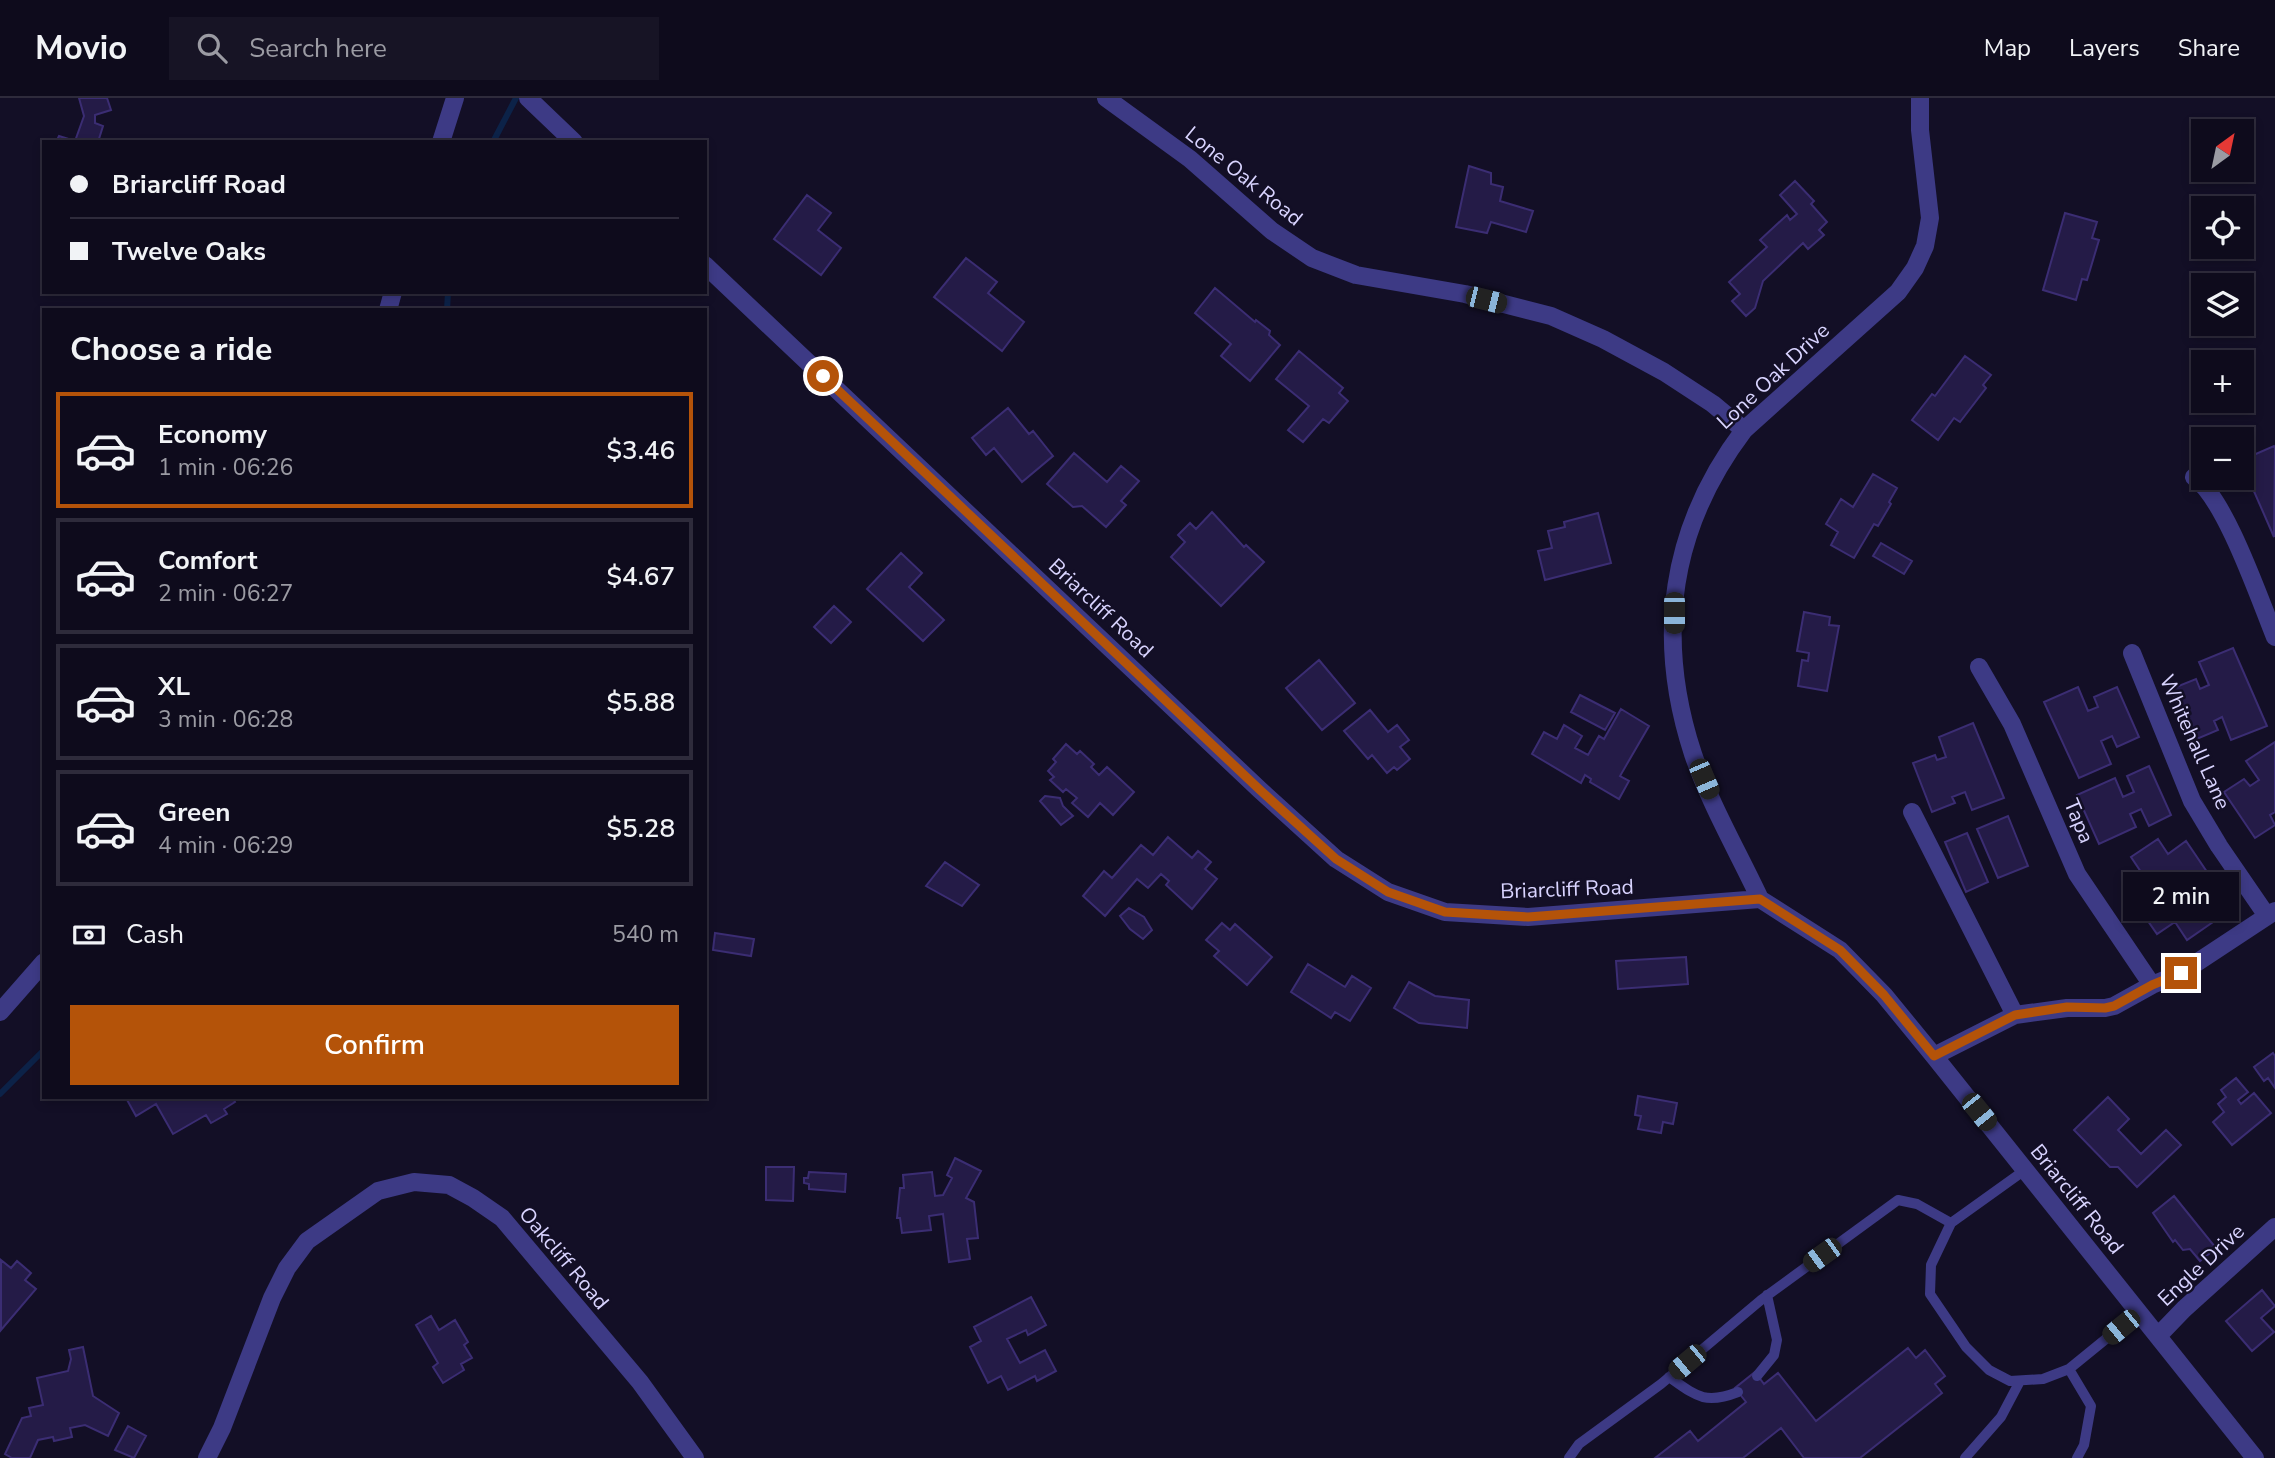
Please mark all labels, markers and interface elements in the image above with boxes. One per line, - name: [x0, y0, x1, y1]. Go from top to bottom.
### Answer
- search box: [169, 17, 659, 80]
- text: Movio: [35, 26, 127, 71]
- icon: search: [193, 29, 231, 67]
- text: Search here: [249, 31, 387, 66]
- text: Map: [1984, 32, 2031, 64]
- text: Layers: [2069, 32, 2140, 64]
- text: Share: [2178, 32, 2240, 64]
- north arrow: [2191, 119, 2254, 182]
- map controls: [2191, 119, 2254, 490]
- street label: Lone Oak Road: [1179, 120, 1309, 232]
- text: Briarcliff Road: [112, 167, 286, 202]
- button: locate: [2191, 196, 2254, 259]
- text: Twelve Oaks: [112, 234, 266, 269]
- button: layers: [2191, 273, 2254, 336]
- car: [1464, 285, 1509, 315]
- street label: Lone Oak Drive: [1711, 317, 1835, 435]
- text: Choose a ride: [70, 328, 272, 371]
- button: +: [2191, 350, 2254, 413]
- route start: [807, 360, 839, 392]
- text: Economy: [158, 417, 267, 452]
- icon: car: [74, 419, 137, 482]
- button: −: [2191, 427, 2254, 490]
- text: $3.46: [606, 433, 675, 468]
- text: 1 min · 06:26: [158, 452, 293, 483]
- text: Comfort: [158, 543, 258, 578]
- icon: car: [74, 545, 137, 608]
- street label: Briarcliff Road: [1043, 552, 1159, 664]
- text: $4.67: [606, 559, 675, 594]
- text: 2 min · 06:27: [158, 578, 293, 609]
- car: [1664, 592, 1685, 634]
- text: XL: [158, 669, 190, 704]
- street label: Whitehall Lane: [2153, 670, 2237, 814]
- icon: car: [74, 671, 137, 734]
- text: $5.88: [606, 685, 675, 720]
- text: 3 min · 06:28: [158, 704, 293, 735]
- car: [1687, 756, 1722, 802]
- text: Green: [158, 795, 231, 830]
- street label: Tapa: [2057, 795, 2101, 847]
- icon: car: [74, 797, 137, 860]
- text: $5.28: [606, 811, 675, 846]
- text: 4 min · 06:29: [158, 830, 293, 861]
- callout: 2 min: [2123, 872, 2239, 920]
- street label: Briarcliff Road: [1500, 873, 1634, 905]
- text: 2 min: [2152, 881, 2210, 912]
- icon: cash: [70, 916, 108, 954]
- text: Cash: [126, 917, 184, 952]
- text: 540 m: [612, 919, 679, 950]
- route end: [2165, 957, 2197, 989]
- button: Confirm: [70, 1005, 679, 1085]
- car: [1958, 1089, 2001, 1135]
- street label: Briarcliff Road: [2024, 1138, 2130, 1260]
- street label: Oakcliff Road: [513, 1201, 615, 1315]
- street label: Engle Drive: [2152, 1218, 2250, 1312]
- car: [1799, 1234, 1846, 1276]
- car: [2099, 1306, 2144, 1348]
- car: [1665, 1340, 1710, 1384]

